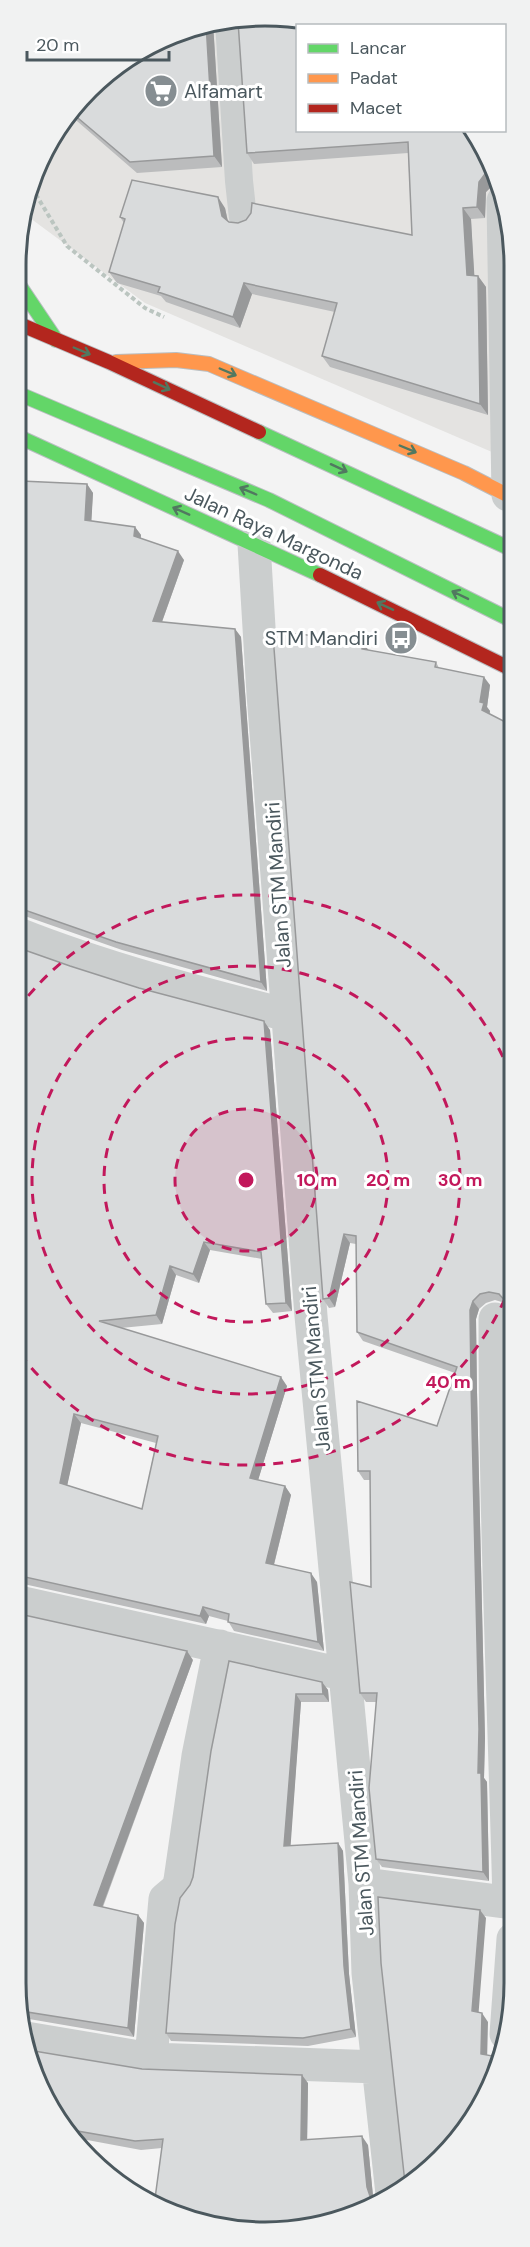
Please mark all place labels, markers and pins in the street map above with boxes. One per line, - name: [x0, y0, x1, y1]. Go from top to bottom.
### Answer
- supermarket icon: Alfamart: [143, 73, 179, 109]
- place label: Alfamart: [184, 78, 263, 104]
- bus stop icon: STM Mandiri: [383, 620, 419, 656]
- place label: STM Mandiri: [265, 625, 378, 651]
- centre of rings: [236, 1170, 256, 1190]

